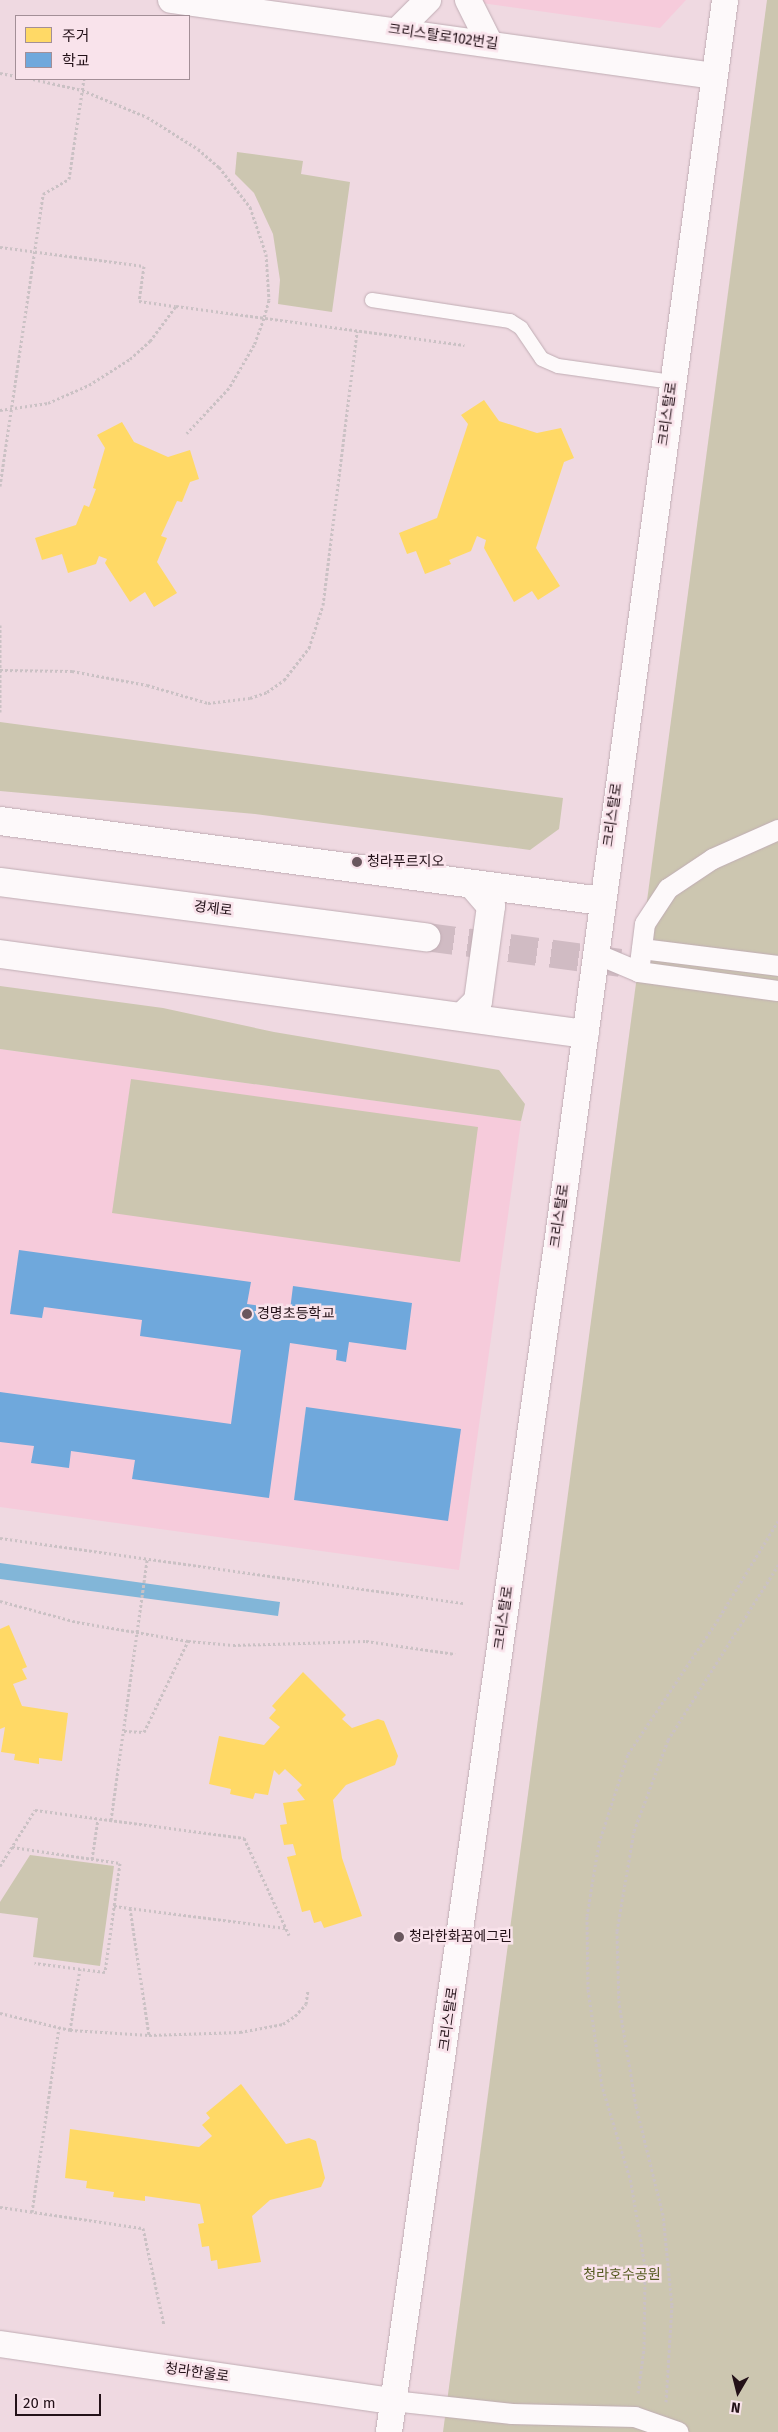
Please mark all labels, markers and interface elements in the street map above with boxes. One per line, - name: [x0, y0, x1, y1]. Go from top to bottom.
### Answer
- legend: [15, 15, 190, 80]
- street label: 크리스탈로102번길: [387, 21, 499, 53]
- text: 주거: [62, 27, 90, 45]
- text: 학교: [62, 52, 90, 70]
- street label: 크리스탈로: [655, 381, 681, 447]
- street label: 크리스탈로: [600, 782, 626, 848]
- place label: 청라푸르지오: [367, 854, 444, 870]
- marker: 청라푸르지오: [351, 856, 363, 868]
- street label: 경제로: [193, 898, 233, 920]
- street label: 크리스탈로: [547, 1183, 573, 1249]
- place label: 경명초등학교: [257, 1306, 334, 1322]
- marker: 경명초등학교: [241, 1308, 253, 1320]
- street label: 크리스탈로: [491, 1585, 517, 1651]
- place label: 청라한화꿈에그린: [409, 1929, 512, 1945]
- marker: 청라한화꿈에그린: [393, 1931, 405, 1943]
- street label: 크리스탈로: [436, 1986, 462, 2052]
- park label: 청라호수공원: [583, 2267, 661, 2283]
- street label: 청라한울로: [164, 2360, 230, 2386]
- north arrow: [713, 2367, 763, 2417]
- scale bar: [18, 2384, 104, 2416]
- text: 20 m: [23, 2394, 56, 2412]
- text: N: [730, 2398, 742, 2416]

